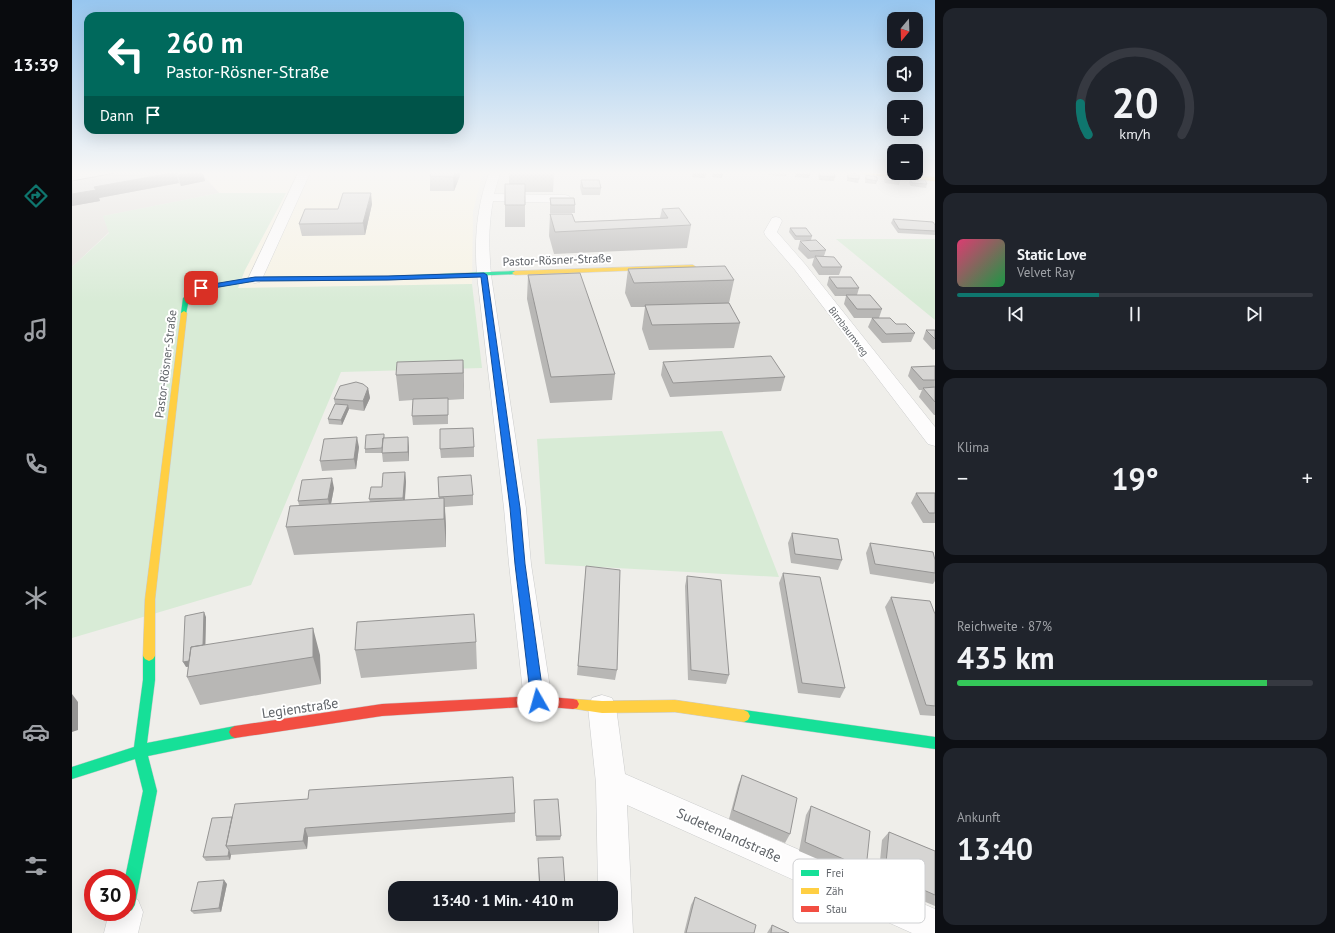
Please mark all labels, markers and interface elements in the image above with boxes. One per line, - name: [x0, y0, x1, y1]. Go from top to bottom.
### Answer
- north arrow: [887, 12, 923, 48]
- map controls: [887, 12, 923, 180]
- text: 260 m: [166, 24, 243, 61]
- icon: left: [100, 28, 152, 80]
- text: 13:39: [13, 53, 59, 76]
- button: sound: [887, 56, 923, 92]
- text: Pastor-Rösner-Straße: [166, 60, 329, 83]
- text: 20: [1111, 75, 1159, 128]
- button: +: [887, 100, 923, 136]
- icon: arrive: [142, 104, 164, 126]
- text: Dann: [100, 106, 134, 125]
- text: km/h: [1119, 123, 1151, 142]
- button: −: [887, 144, 923, 180]
- icon: directions: [22, 182, 50, 210]
- text: Static Love: [1017, 245, 1087, 264]
- street label: Pastor-Rösner-Straße: [502, 250, 612, 269]
- text: Velvet Ray: [1017, 264, 1075, 281]
- pin: [184, 271, 218, 305]
- icon: arrive: [190, 277, 212, 299]
- icon: previous: [1005, 303, 1027, 325]
- icon: pause: [1124, 303, 1146, 325]
- icon: next: [1243, 303, 1265, 325]
- street label: Birnbaumweg: [826, 304, 871, 359]
- street label: Pastor-Rösner-Straße: [151, 309, 180, 419]
- icon: music: [22, 316, 50, 344]
- text: Klima: [957, 439, 989, 456]
- icon: phone: [22, 450, 50, 478]
- text: 19°: [1111, 459, 1159, 498]
- text: −: [957, 464, 968, 492]
- text: +: [1302, 464, 1313, 492]
- icon: climate: [22, 584, 50, 612]
- text: Reichweite · 87%: [957, 618, 1052, 635]
- text: 435 km: [957, 638, 1055, 677]
- position arrow: [517, 680, 559, 722]
- street label: Legienstraße: [261, 694, 339, 722]
- icon: car: [22, 718, 50, 746]
- street label: Sudetenlandstraße: [674, 804, 784, 866]
- text: Ankunft: [957, 809, 1000, 826]
- text: 13:40: [957, 829, 1033, 868]
- icon: filters: [22, 852, 50, 880]
- legend: [793, 859, 925, 923]
- text: Frei: [826, 866, 844, 880]
- speed limit sign: 30: [84, 869, 136, 921]
- text: Zäh: [826, 884, 843, 898]
- text: 13:40 · 1 Min. · 410 m: [432, 891, 574, 910]
- text: Stau: [826, 902, 847, 916]

